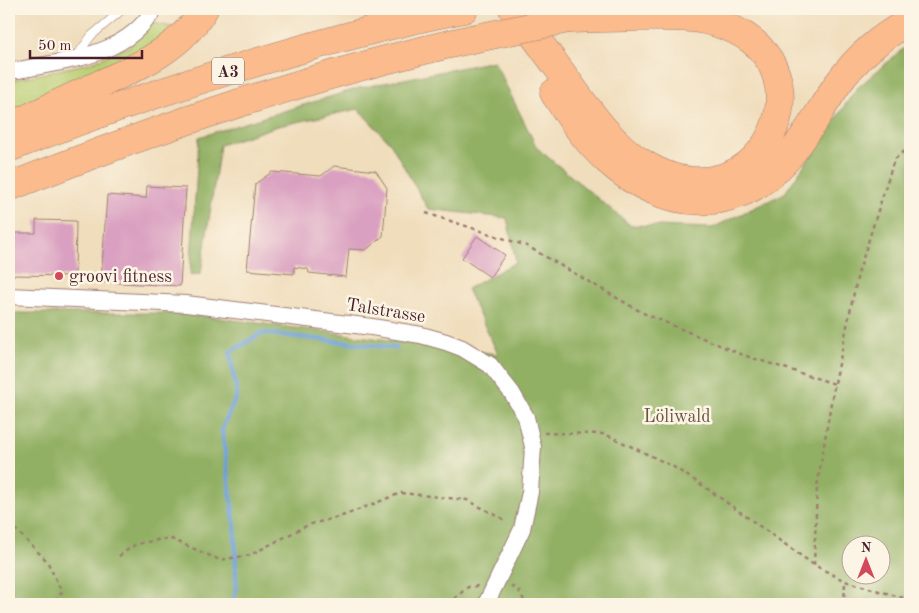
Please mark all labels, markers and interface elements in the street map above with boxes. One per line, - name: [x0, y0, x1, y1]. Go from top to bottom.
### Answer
- scale bar: [30, 28, 142, 60]
- text: 50 m: [38, 39, 72, 54]
- road number: A3: [212, 58, 244, 84]
- place label: groovi fitness: [69, 268, 172, 286]
- marker: groovi fitness: [53, 270, 65, 282]
- street label: Talstrasse: [345, 296, 427, 326]
- park label: Löliwald: [643, 408, 711, 426]
- north arrow: [842, 536, 892, 586]
- text: N: [861, 541, 872, 555]

